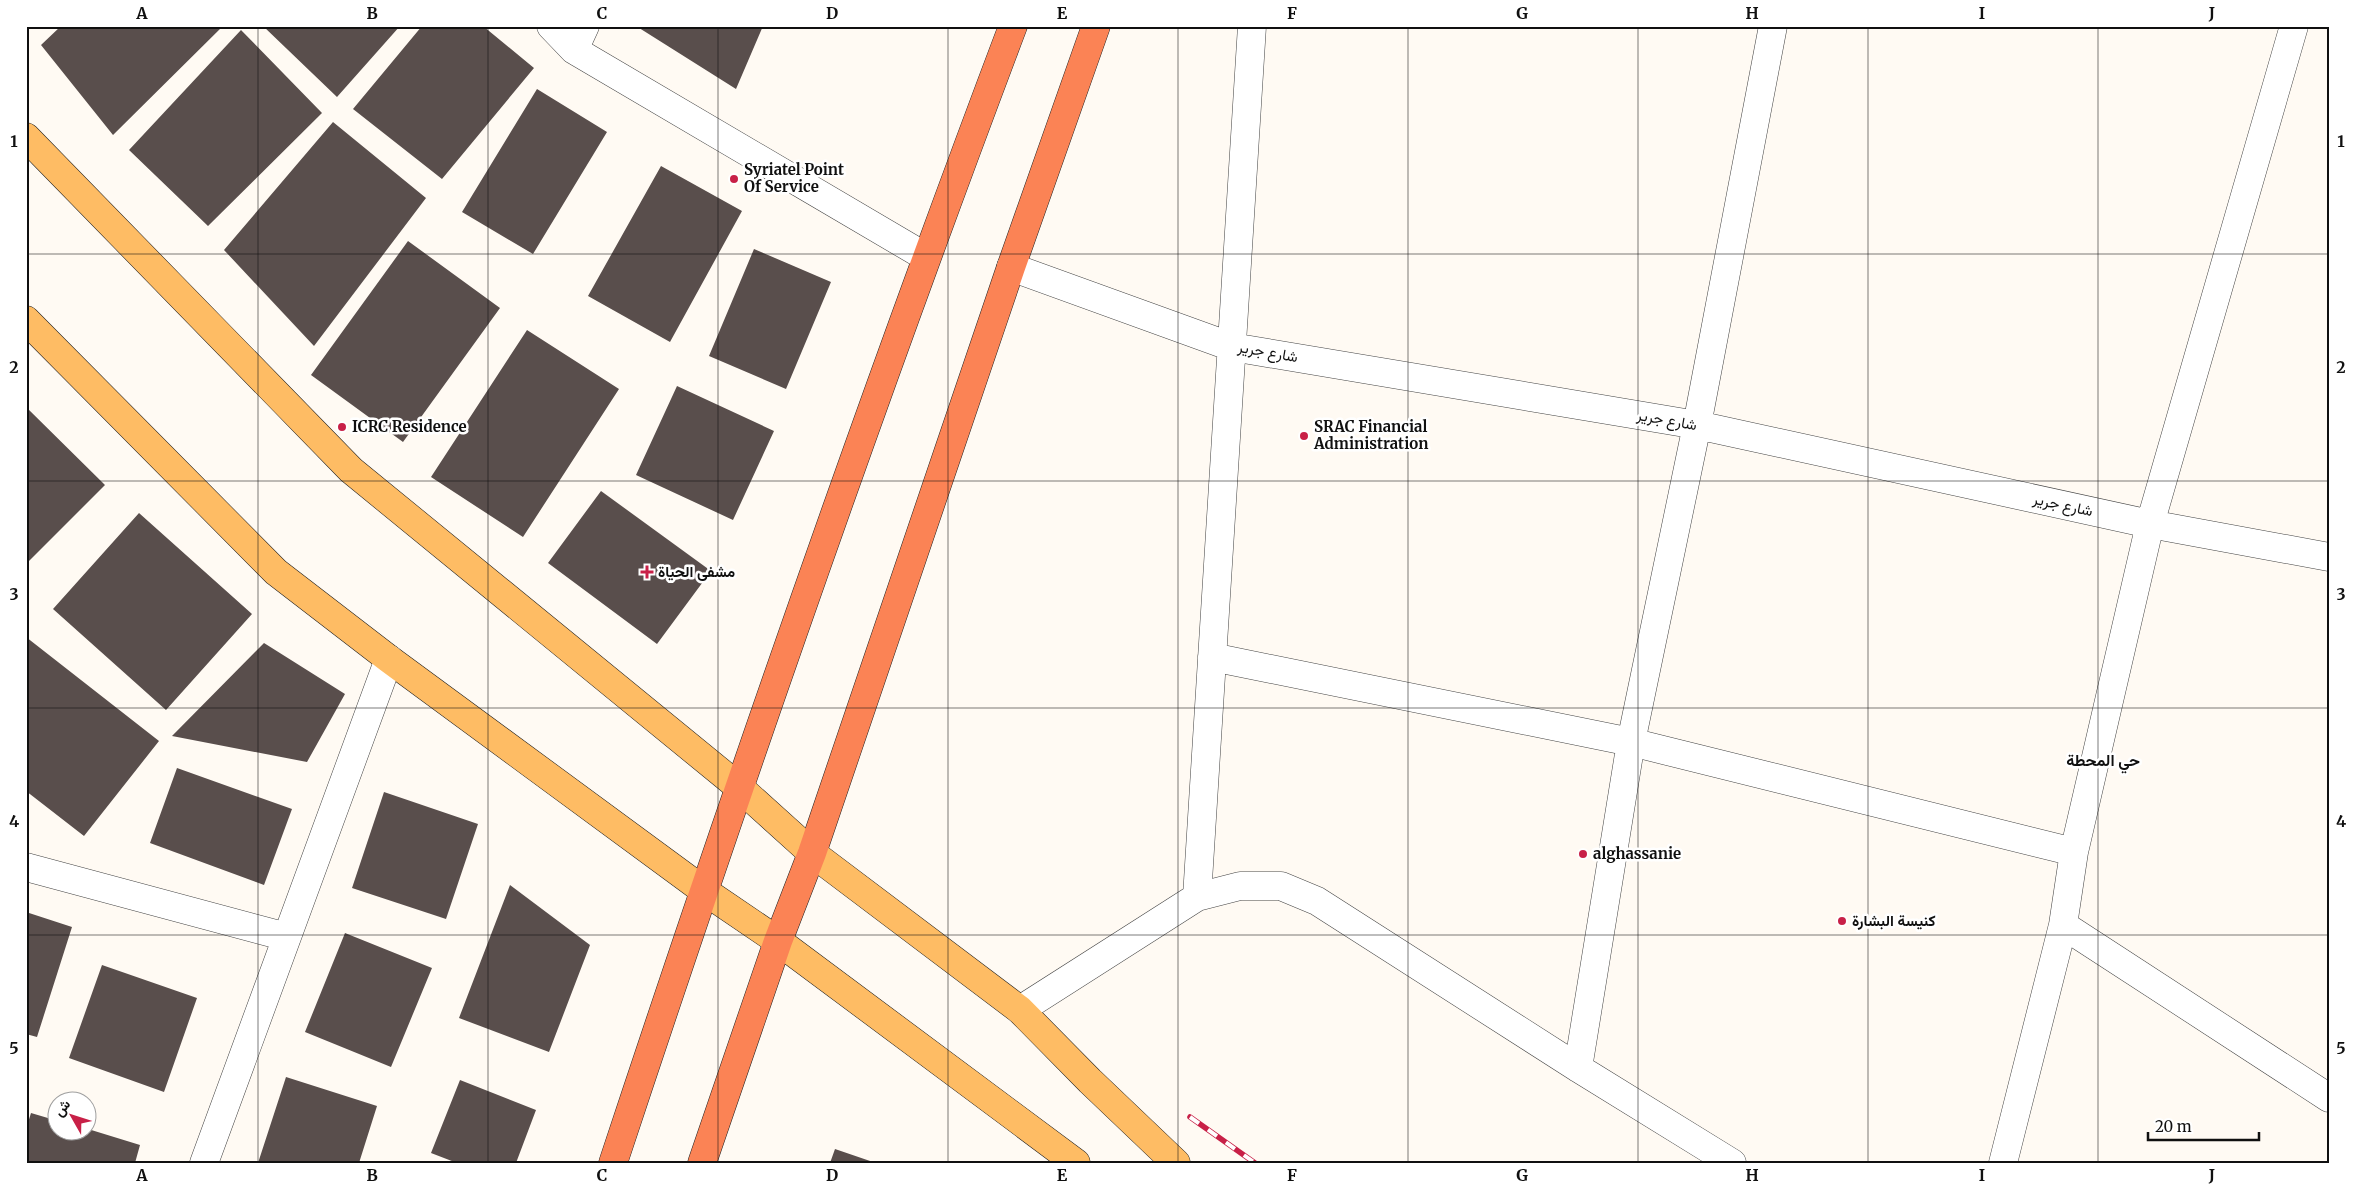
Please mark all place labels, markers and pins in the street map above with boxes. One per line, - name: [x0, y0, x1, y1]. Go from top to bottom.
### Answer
- place label: Syriatel Point Of Service: [744, 160, 844, 196]
- marker: Syriatel Point Of Service: [728, 173, 740, 185]
- place label: ICRC Residence: [352, 417, 467, 436]
- place label: SRAC Financial Administration: [1313, 417, 1428, 453]
- marker: ICRC Residence: [336, 421, 348, 433]
- marker: SRAC Financial Administration: [1298, 430, 1310, 442]
- place label: مشفى الحياة: [658, 562, 735, 581]
- marker: مشفى الحياة: [640, 565, 654, 579]
- place label: alghassanie: [1593, 844, 1681, 863]
- marker: alghassanie: [1577, 848, 1589, 860]
- place label: كنيسة البشارة: [1852, 911, 1936, 930]
- marker: كنيسة البشارة: [1836, 915, 1848, 927]

